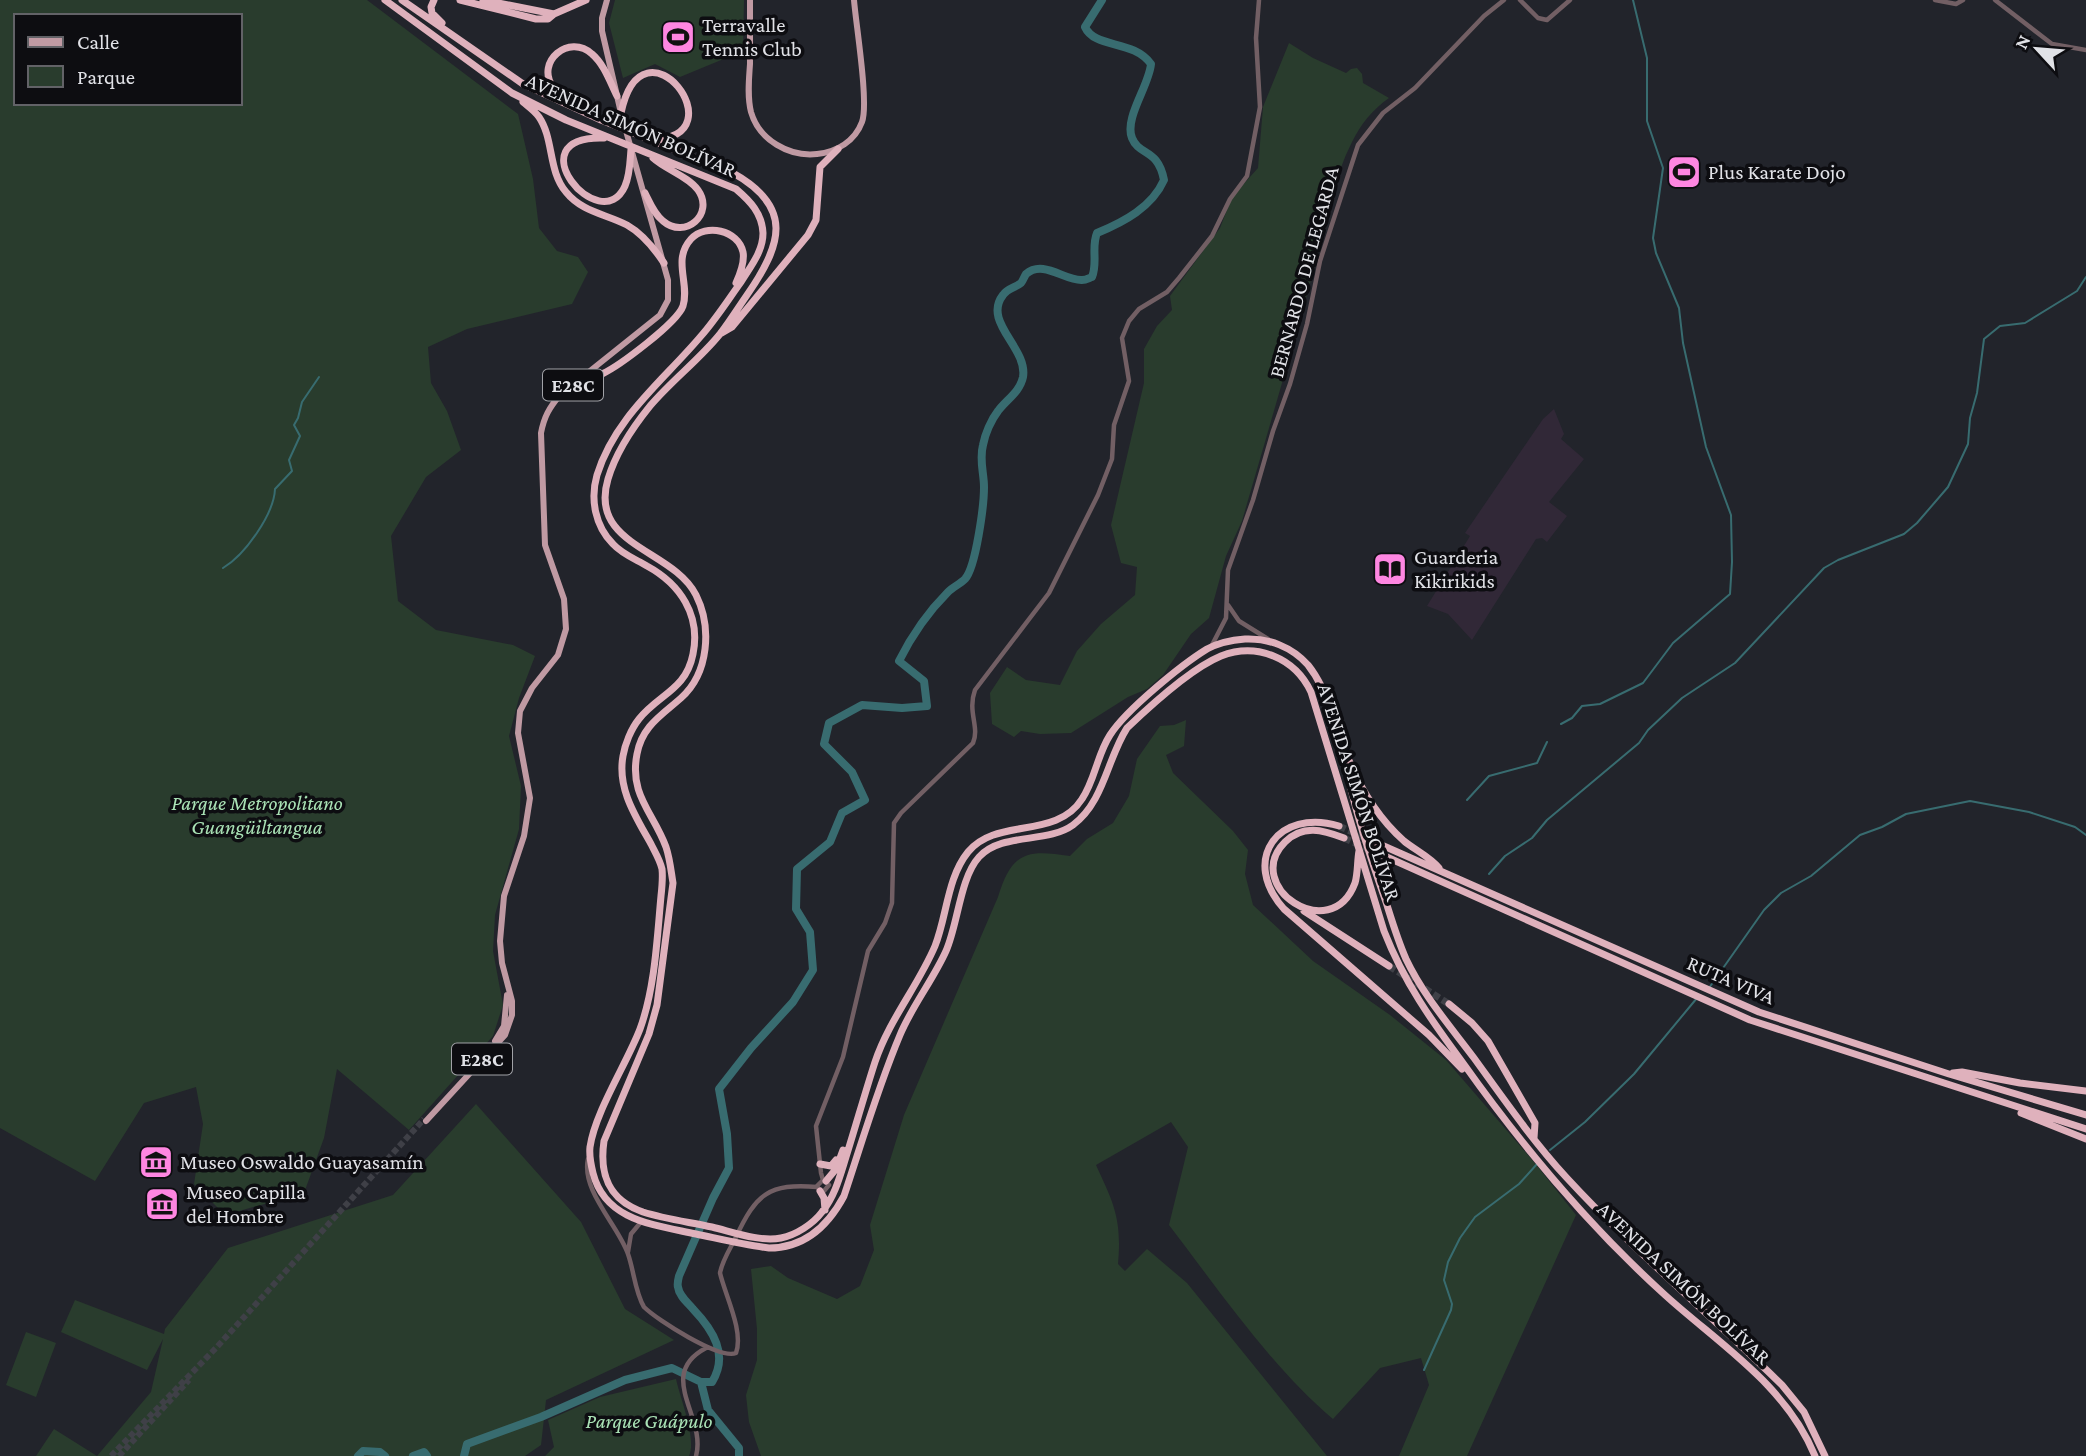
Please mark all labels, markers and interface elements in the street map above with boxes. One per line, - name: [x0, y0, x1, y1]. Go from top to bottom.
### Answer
- place label: Terravalle Tennis Club: [702, 13, 802, 61]
- legend: [14, 14, 242, 105]
- north arrow: [2002, 14, 2072, 84]
- sports icon: Terravalle Tennis Club: [659, 18, 697, 56]
- text: Calle: [77, 30, 119, 54]
- text: N: [2010, 31, 2034, 52]
- text: Parque: [77, 65, 135, 89]
- street label: AVENIDA SIMÓN BOLÍVAR: [522, 68, 740, 182]
- sports icon: Plus Karate Dojo: [1665, 153, 1703, 191]
- place label: Plus Karate Dojo: [1708, 160, 1846, 184]
- street label: BERNARDO DE LEGARDA: [1264, 164, 1344, 380]
- road number: E28C: [543, 370, 603, 400]
- place label: Guarderia Kikirikids: [1414, 545, 1498, 593]
- library icon: Guarderia Kikirikids: [1371, 550, 1409, 588]
- street label: AVENIDA SIMÓN BOLÍVAR: [1312, 680, 1406, 904]
- park label: Parque Metropolitano Guangüiltangua: [171, 791, 343, 839]
- street label: RUTA VIVA: [1684, 951, 1779, 1009]
- road number: E28C: [452, 1044, 512, 1074]
- museum icon: Museo Oswaldo Guayasamín: [137, 1143, 175, 1181]
- place label: Museo Oswaldo Guayasamín: [180, 1150, 423, 1174]
- place label: Museo Capilla del Hombre: [186, 1180, 306, 1228]
- museum icon: Museo Capilla del Hombre: [143, 1185, 181, 1223]
- street label: AVENIDA SIMÓN BOLÍVAR: [1593, 1197, 1776, 1370]
- park label: Parque Guápulo: [586, 1409, 713, 1433]

